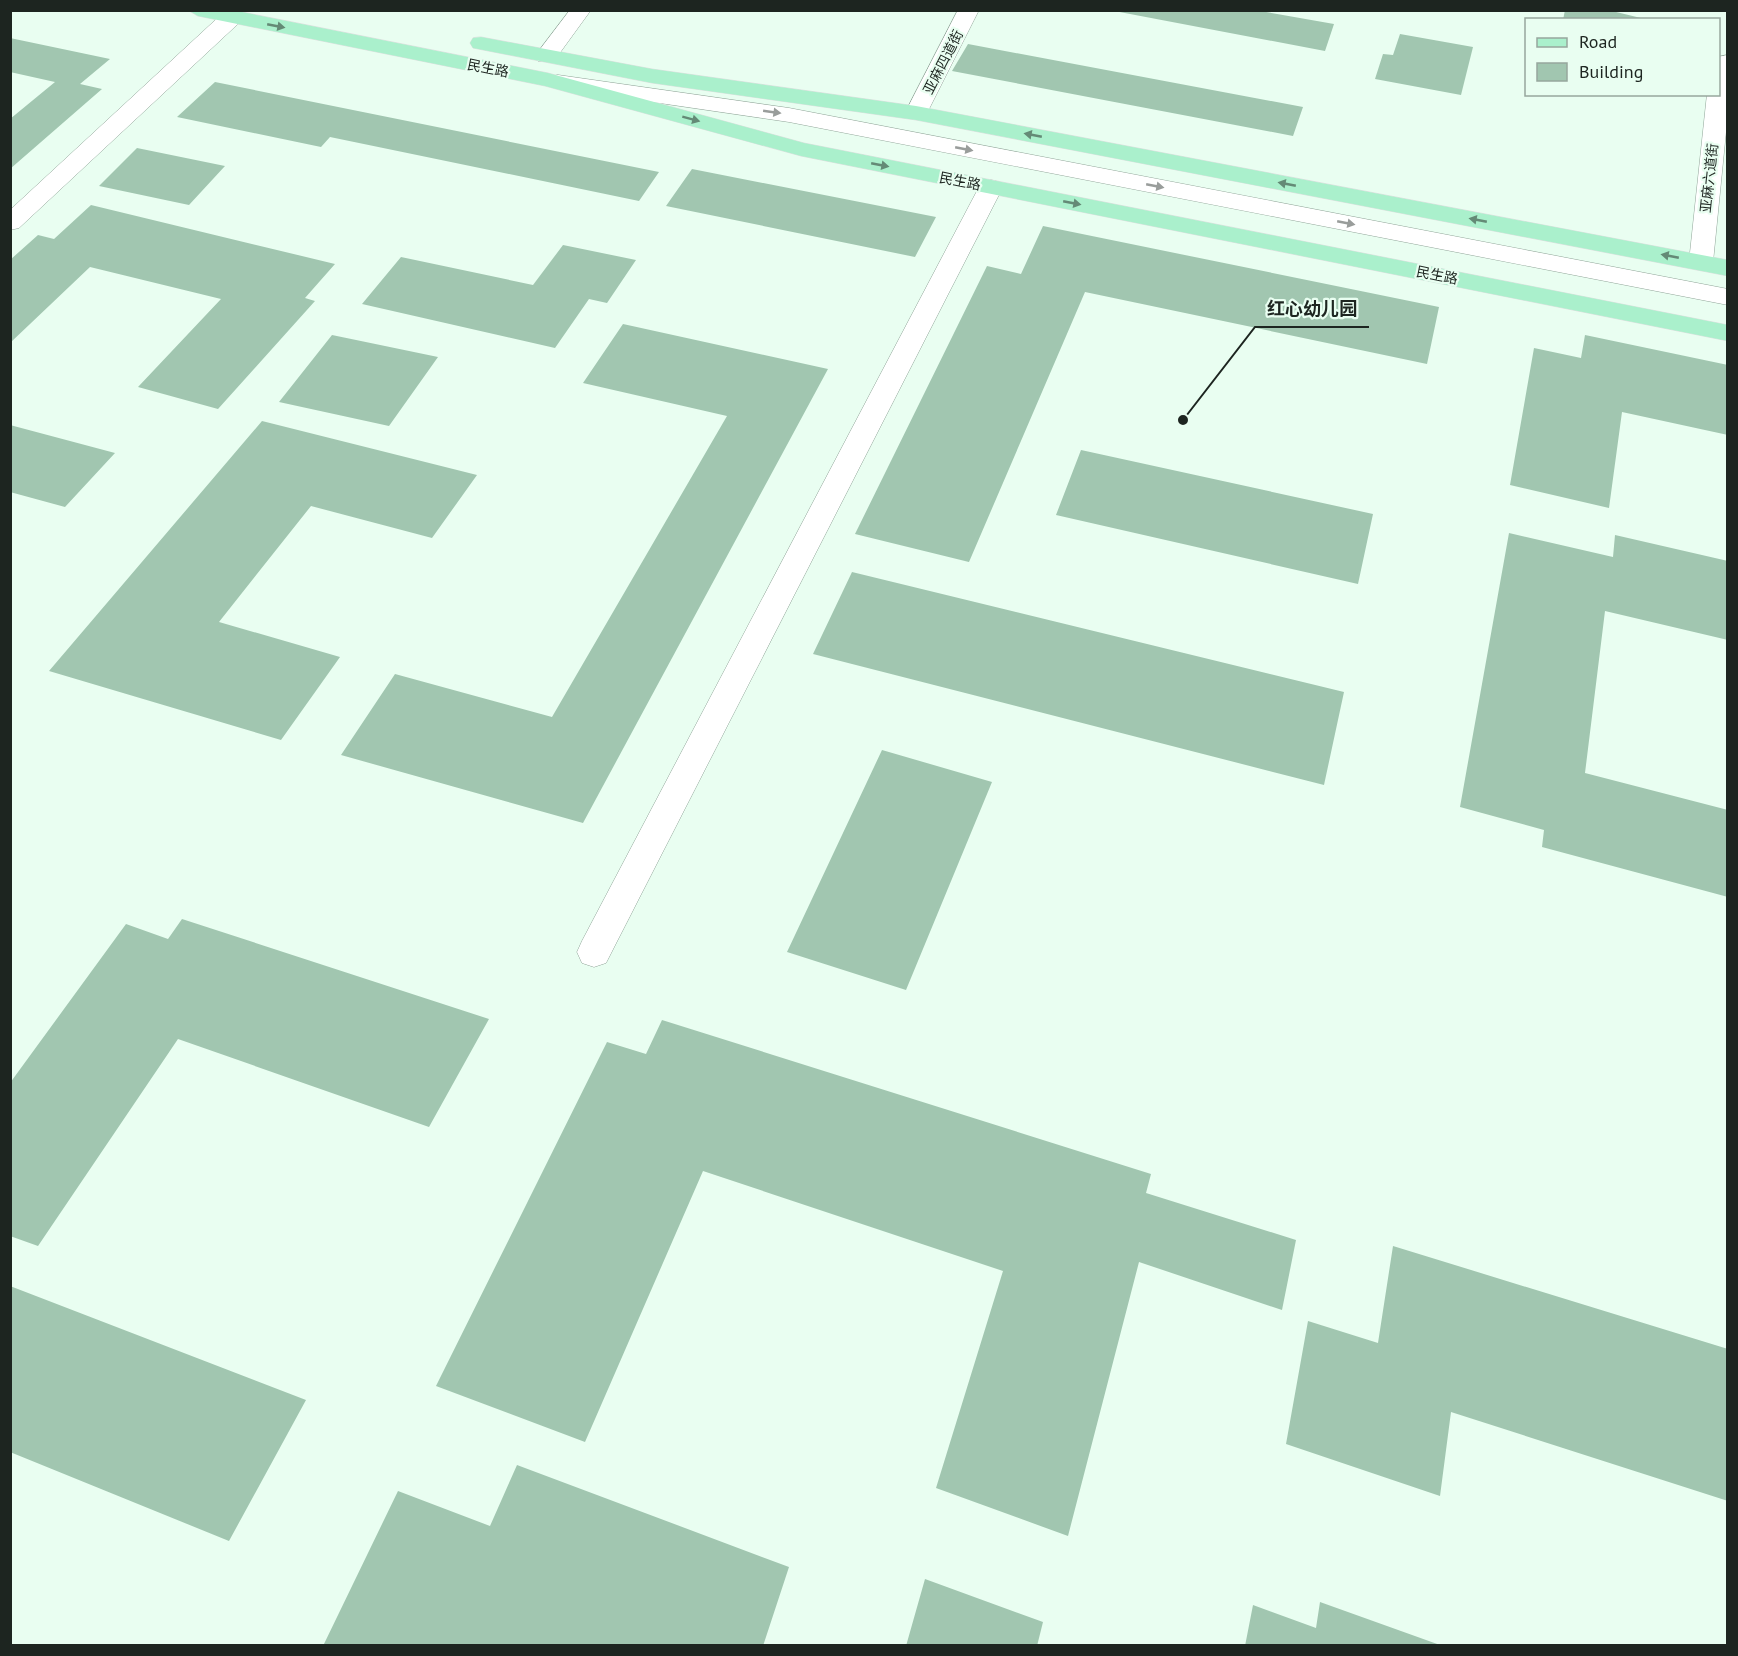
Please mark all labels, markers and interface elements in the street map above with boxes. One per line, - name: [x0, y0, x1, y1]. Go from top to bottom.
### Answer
- legend: [1525, 18, 1720, 96]
- one-way arrow: [266, 22, 285, 31]
- street label: 亚麻四道街: [919, 27, 967, 97]
- text: Road: [1579, 30, 1617, 53]
- street label: 民生路: [466, 55, 510, 81]
- text: Building: [1579, 60, 1643, 83]
- one-way arrow: [763, 108, 782, 117]
- one-way arrow: [682, 115, 700, 124]
- one-way arrow: [1024, 130, 1043, 139]
- street label: 亚麻六道街: [1696, 142, 1722, 214]
- one-way arrow: [954, 145, 973, 154]
- one-way arrow: [871, 161, 890, 170]
- street label: 民生路: [938, 168, 982, 194]
- one-way arrow: [1277, 179, 1296, 188]
- one-way arrow: [1146, 182, 1165, 191]
- one-way arrow: [1062, 199, 1081, 208]
- one-way arrow: [1469, 215, 1488, 224]
- one-way arrow: [1337, 219, 1356, 228]
- one-way arrow: [1660, 252, 1679, 261]
- street label: 民生路: [1415, 262, 1459, 288]
- callout: 红心幼儿园: [1255, 291, 1369, 327]
- text: 红心幼儿园: [1267, 297, 1357, 320]

